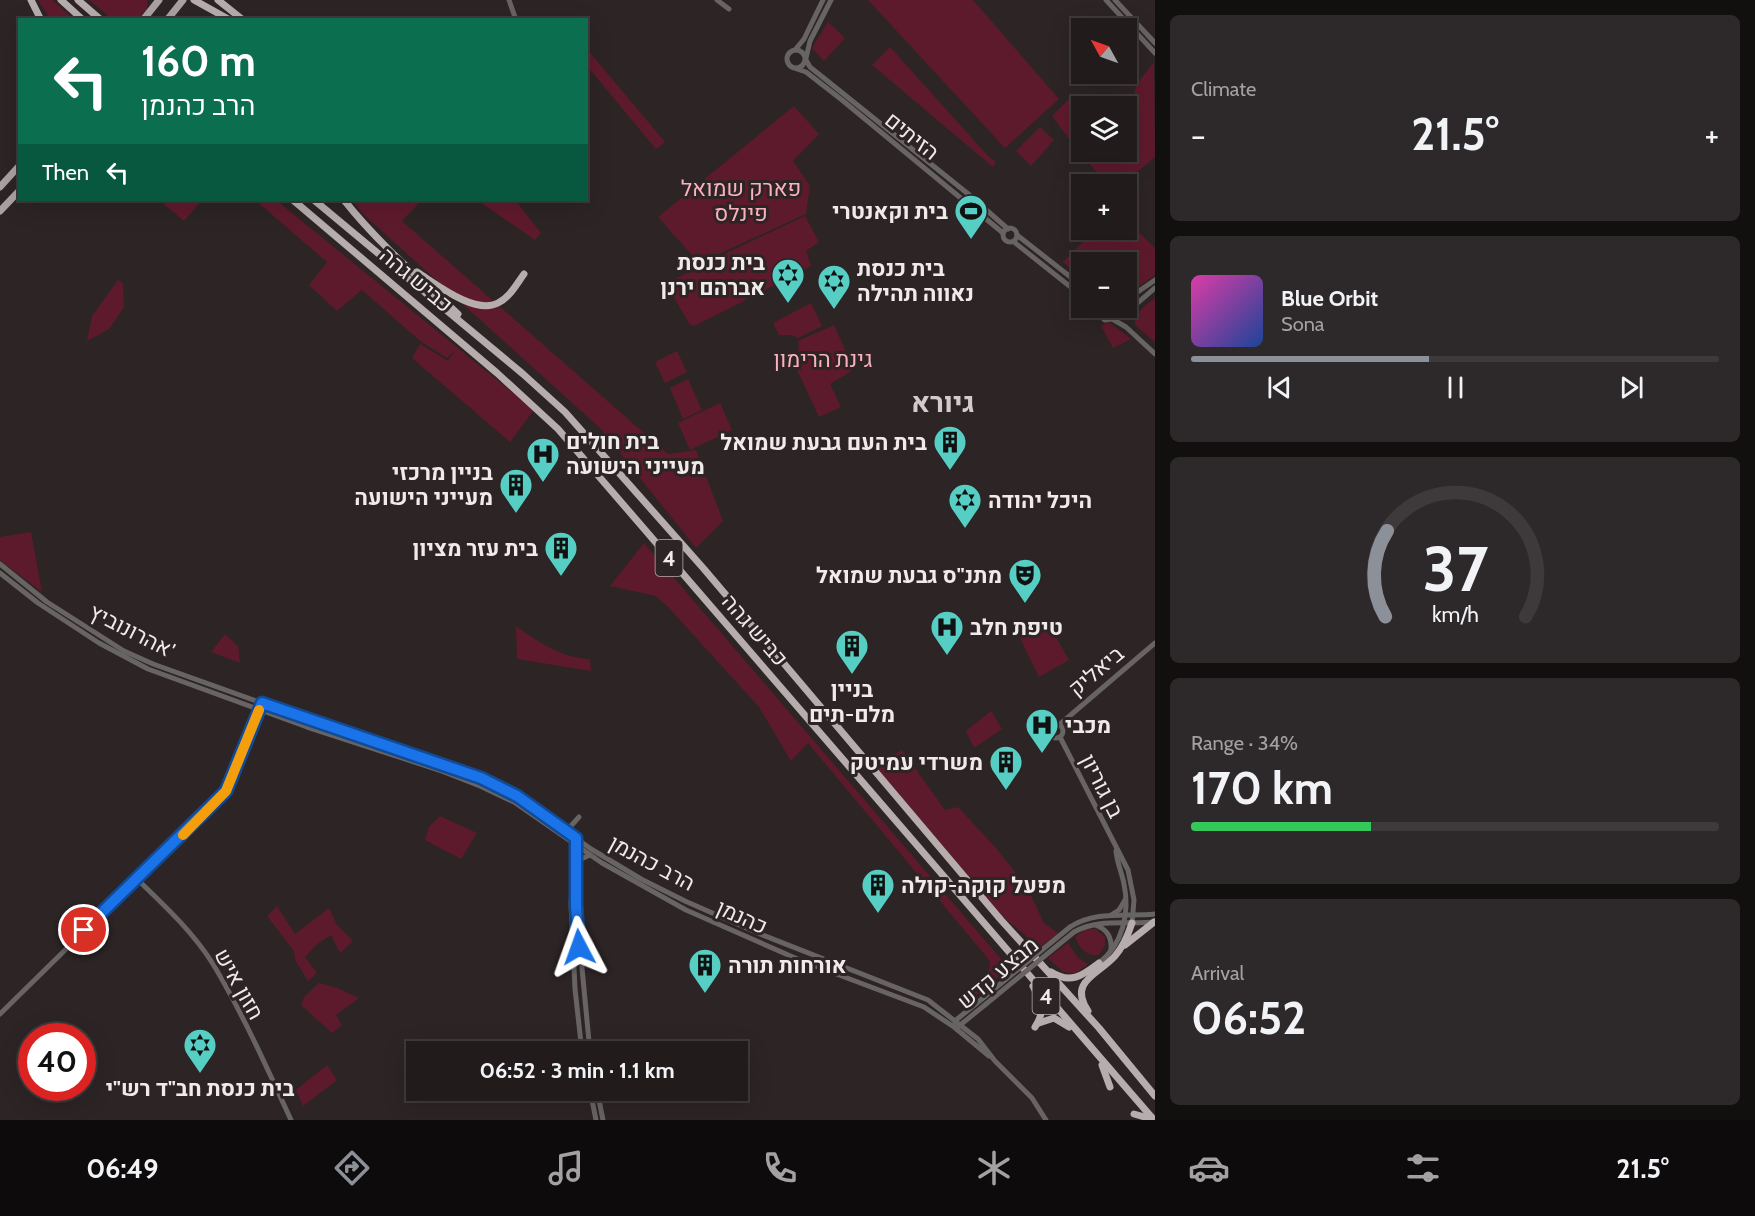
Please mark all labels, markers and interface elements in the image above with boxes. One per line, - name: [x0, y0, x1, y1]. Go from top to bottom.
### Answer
- north arrow: [1071, 18, 1137, 84]
- map controls: [1071, 18, 1137, 318]
- text: 160 m: [141, 35, 256, 87]
- icon: left: [42, 42, 120, 120]
- text: Climate: [1191, 77, 1256, 101]
- text: הרב כהנמן: [141, 89, 255, 122]
- button: layers: [1071, 96, 1137, 162]
- street label: הזיתים: [880, 106, 944, 166]
- text: 21.5°: [1411, 107, 1499, 161]
- text: −: [1191, 115, 1206, 155]
- text: +: [1704, 115, 1719, 155]
- icon: left: [101, 156, 134, 189]
- text: Then: [42, 159, 89, 186]
- button: +: [1071, 174, 1137, 240]
- park label: פארק שמואל פינלס: [681, 175, 801, 227]
- sports icon: בית וקאנטרי: [953, 193, 989, 240]
- place label: בית וקאנטרי: [832, 198, 948, 225]
- street label: כביש גהה: [374, 242, 458, 318]
- place label: בית כנסת אברהם ירנן: [660, 249, 765, 301]
- button: −: [1071, 252, 1137, 318]
- place label: בית כנסת נאווה תהילה: [857, 255, 974, 307]
- synagogue icon: בית כנסת אברהם ירנן: [770, 257, 806, 304]
- synagogue icon: בית כנסת נאווה תהילה: [816, 263, 852, 310]
- text: Blue Orbit: [1281, 285, 1378, 312]
- text: Sona: [1281, 312, 1324, 336]
- park label: גינת הרימון: [774, 346, 872, 373]
- icon: previous: [1263, 371, 1296, 404]
- icon: pause: [1439, 371, 1472, 404]
- icon: next: [1615, 371, 1648, 404]
- district label: גיורא: [911, 385, 975, 419]
- building icon: בית העם גבעת שמואל: [932, 424, 968, 471]
- place label: בית חולים מעייני הישועה: [566, 428, 705, 480]
- place label: בית העם גבעת שמואל: [720, 429, 927, 456]
- hospital icon: בית חולים מעייני הישועה: [525, 436, 561, 483]
- place label: בניין מרכזי מעייני הישועה: [354, 459, 493, 511]
- building icon: בניין מרכזי מעייני הישועה: [498, 467, 534, 514]
- synagogue icon: היכל יהודה: [947, 482, 983, 529]
- place label: היכל יהודה: [988, 487, 1092, 514]
- building icon: בית עזר מציון: [543, 530, 579, 577]
- text: 37: [1422, 531, 1488, 607]
- place label: בית עזר מציון: [413, 535, 538, 562]
- road number: 4: [656, 540, 682, 576]
- theatre icon: מתנ"ס גבעת שמואל: [1007, 557, 1043, 604]
- place label: מתנ"ס גבעת שמואל: [816, 562, 1002, 589]
- street label: כביש גהה: [716, 588, 794, 672]
- street label: אהרונוביץ': [85, 598, 179, 664]
- text: km/h: [1432, 601, 1478, 627]
- hospital icon: טיפת חלב: [929, 609, 965, 656]
- place label: טיפת חלב: [970, 614, 1063, 641]
- building icon: בניין מלם-תים: [834, 628, 870, 675]
- street label: ביאליק: [1063, 640, 1129, 702]
- place label: בניין מלם-תים: [809, 676, 895, 728]
- hospital icon: מכבי: [1024, 707, 1060, 754]
- place label: מכבי: [1065, 712, 1111, 739]
- text: Range · 34%: [1191, 731, 1298, 755]
- building icon: משרדי עמיטק: [988, 744, 1024, 791]
- place label: משרדי עמיטק: [850, 749, 983, 776]
- street label: בן גוריון: [1075, 750, 1130, 823]
- text: 170 km: [1191, 761, 1333, 815]
- street label: הרב כהנמן: [604, 829, 700, 897]
- building icon: מפעל קוקה-קולה: [860, 867, 896, 914]
- place label: מפעל קוקה-קולה: [901, 872, 1066, 899]
- street label: כהנמן: [712, 894, 772, 940]
- pin: [58, 904, 109, 955]
- icon: arrive: [67, 913, 100, 946]
- position arrow: [547, 915, 611, 979]
- street label: מבצע קדש: [952, 931, 1044, 1015]
- street label: חזון איש: [208, 944, 270, 1024]
- building icon: אורחות תורה: [687, 947, 723, 994]
- place label: אורחות תורה: [728, 952, 846, 979]
- text: Arrival: [1191, 961, 1244, 985]
- road number: 4: [1032, 978, 1060, 1014]
- text: 06:52: [1191, 991, 1306, 1045]
- speed limit sign: 40: [18, 1023, 96, 1101]
- synagogue icon: בית כנסת חב"ד רש"י: [182, 1027, 218, 1074]
- text: 06:52 · 3 min · 1.1 km: [479, 1057, 675, 1084]
- place label: בית כנסת חב"ד רש"י: [106, 1075, 294, 1102]
- icon: directions: [331, 1147, 373, 1189]
- icon: music: [545, 1147, 587, 1189]
- icon: phone: [759, 1147, 801, 1189]
- icon: climate: [973, 1147, 1015, 1189]
- icon: car: [1188, 1147, 1230, 1189]
- icon: filters: [1402, 1147, 1444, 1189]
- text: 06:49: [86, 1152, 158, 1185]
- text: 21.5°: [1616, 1152, 1669, 1185]

